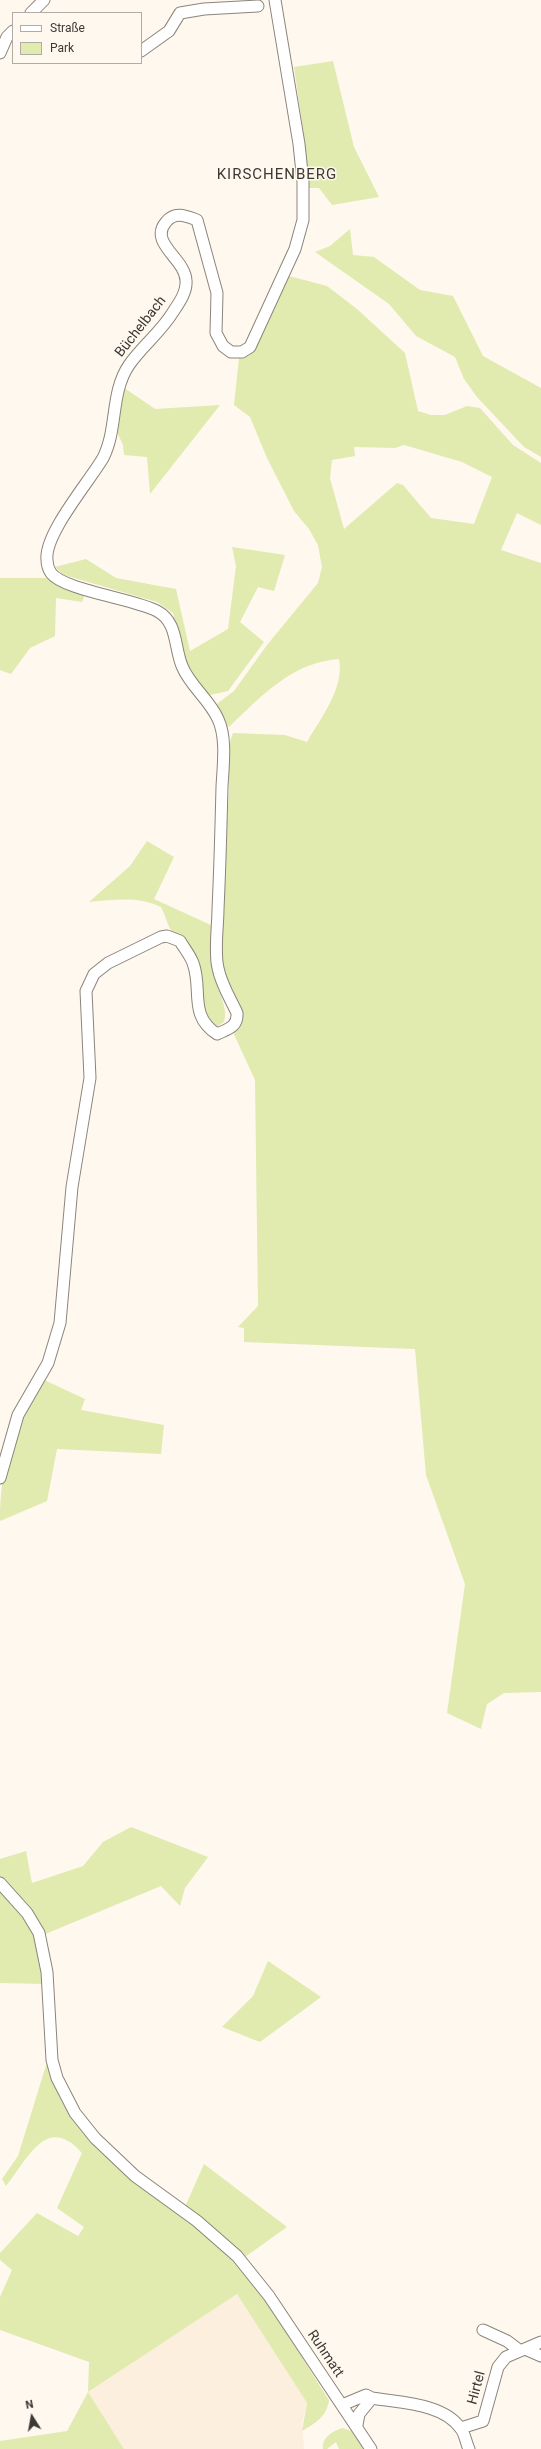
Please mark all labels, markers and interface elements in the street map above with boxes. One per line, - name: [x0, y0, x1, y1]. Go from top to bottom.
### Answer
- legend: [12, 12, 142, 64]
- text: Straße: [50, 21, 85, 35]
- text: Park: [50, 41, 74, 55]
- district label: KIRSCHENBERG: [217, 166, 337, 184]
- street label: Büchelbach: [112, 293, 170, 361]
- street label: Ruhmatt: [303, 2327, 347, 2381]
- street label: Hirtel: [465, 2369, 489, 2407]
- north arrow: [12, 2397, 52, 2437]
- text: N: [25, 2398, 35, 2412]

